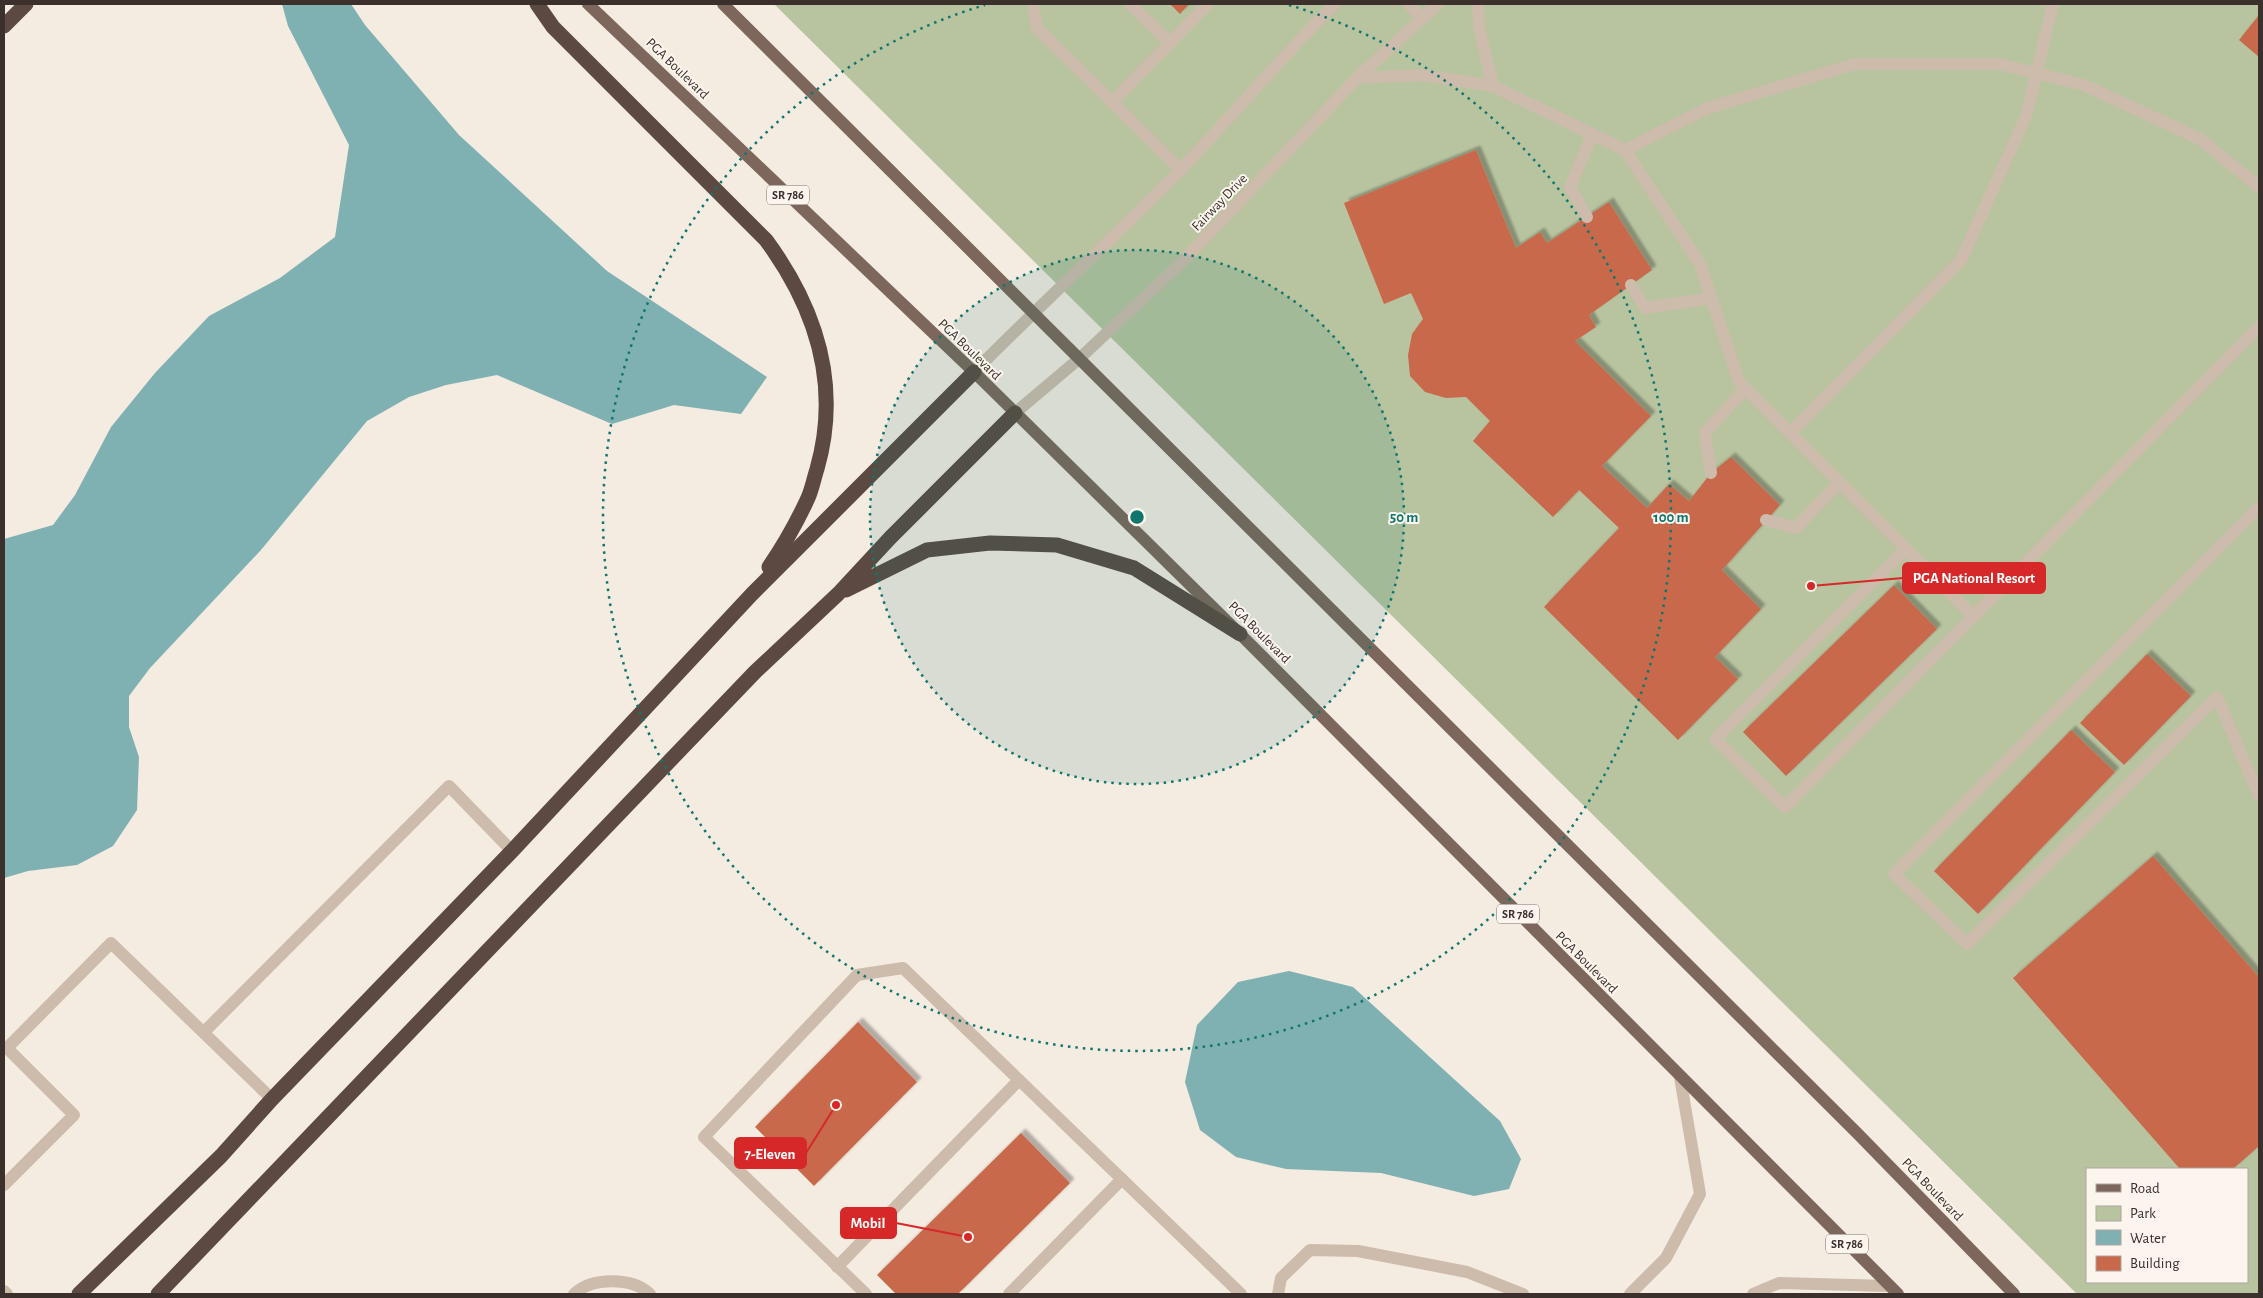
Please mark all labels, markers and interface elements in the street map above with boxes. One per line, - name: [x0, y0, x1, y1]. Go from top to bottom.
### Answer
- street label: PGA Boulevard: [643, 35, 711, 102]
- street label: Fairway Drive: [1189, 172, 1250, 234]
- road number: SR 786: [767, 186, 809, 204]
- street label: PGA Boulevard: [935, 316, 1003, 383]
- centre of rings: [1128, 508, 1146, 526]
- text: 50 m: [1390, 510, 1418, 525]
- text: 100 m: [1653, 510, 1689, 525]
- callout: PGA National Resort: [1903, 563, 2045, 593]
- text: PGA National Resort: [1913, 571, 2035, 586]
- street label: PGA Boulevard: [1226, 599, 1293, 666]
- road number: SR 786: [1497, 904, 1539, 924]
- street label: PGA Boulevard: [1553, 929, 1620, 996]
- callout: 7-Eleven: [735, 1138, 806, 1168]
- text: 7-Eleven: [745, 1147, 796, 1162]
- street label: PGA Boulevard: [1899, 1156, 1966, 1224]
- legend: [2086, 1168, 2248, 1283]
- text: Road: [2130, 1181, 2160, 1196]
- text: Park: [2130, 1206, 2156, 1221]
- callout: Mobil: [841, 1208, 896, 1238]
- text: Mobil: [851, 1216, 885, 1231]
- text: Water: [2130, 1231, 2166, 1246]
- road number: SR 786: [1826, 1234, 1868, 1254]
- text: Building: [2130, 1256, 2180, 1271]

